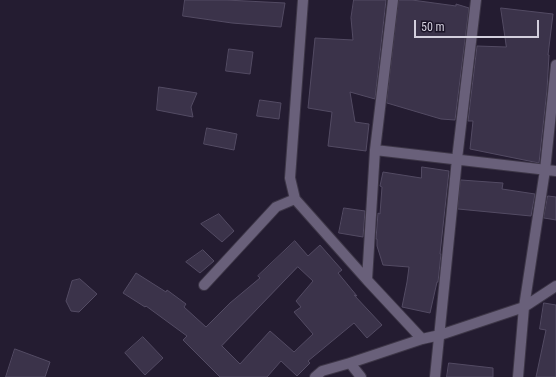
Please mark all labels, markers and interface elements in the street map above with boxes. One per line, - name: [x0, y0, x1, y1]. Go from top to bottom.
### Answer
- scale bar: [416, 12, 541, 38]
- text: 50 m: [421, 20, 445, 34]

